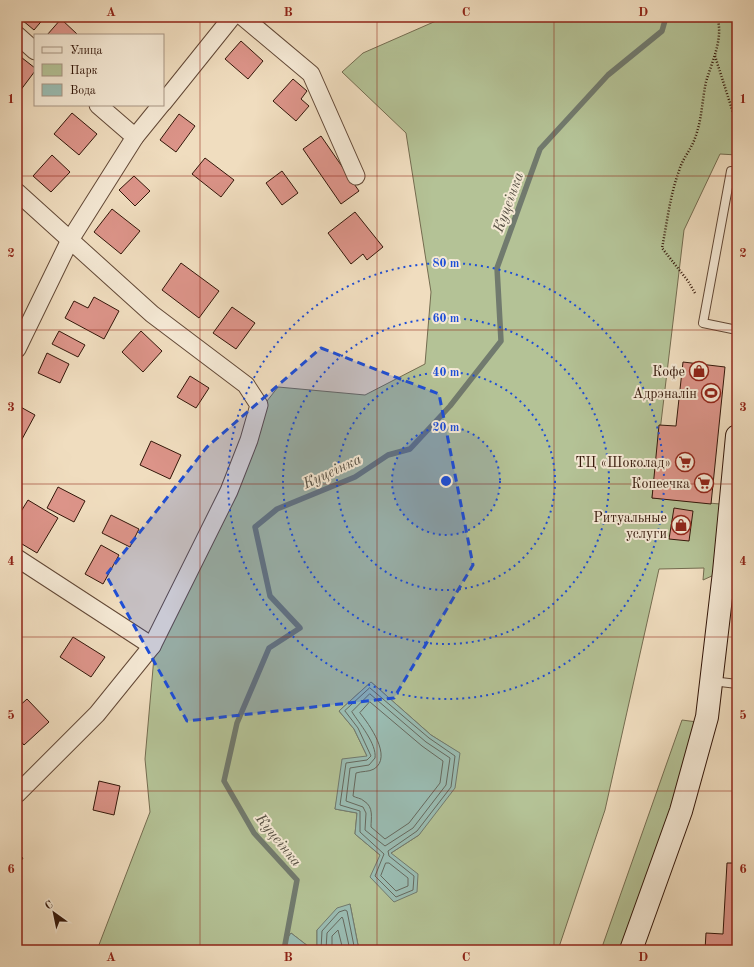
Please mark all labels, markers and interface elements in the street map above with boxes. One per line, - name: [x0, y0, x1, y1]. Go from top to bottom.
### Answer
- text: A: [106, 6, 116, 19]
- text: B: [283, 6, 293, 19]
- text: C: [462, 6, 470, 19]
- text: D: [638, 6, 648, 19]
- legend: [34, 34, 164, 106]
- text: Улица: [70, 45, 103, 57]
- text: Парк: [70, 65, 98, 77]
- text: Вода: [70, 85, 96, 97]
- text: 1: [7, 93, 15, 106]
- text: 1: [739, 93, 747, 106]
- water label: Куцеінка: [491, 170, 527, 236]
- text: 2: [7, 247, 15, 260]
- text: 2: [739, 247, 747, 260]
- text: 80 m: [433, 258, 460, 270]
- text: 60 m: [433, 313, 460, 325]
- shop icon: Кофе: [688, 360, 710, 382]
- place label: Кофе: [652, 365, 685, 380]
- text: 40 m: [433, 367, 460, 379]
- sports icon: Адрэналін: [700, 382, 722, 404]
- place label: Адрэналін: [633, 387, 697, 401]
- text: 3: [7, 401, 15, 414]
- text: 3: [739, 401, 747, 414]
- text: 20 m: [433, 422, 460, 434]
- supermarket icon: ТЦ «Шоколад»: [674, 451, 696, 473]
- water label: Куцеінка: [300, 452, 364, 493]
- place label: ТЦ «Шоколад»: [575, 456, 671, 470]
- supermarket icon: Копеечка: [693, 472, 715, 494]
- centre of rings: [439, 474, 453, 488]
- place label: Копеечка: [631, 477, 690, 491]
- place label: Ритуальные услуги: [593, 511, 667, 541]
- shop icon: Ритуальные услуги: [670, 514, 692, 536]
- text: 4: [7, 555, 15, 568]
- text: 4: [739, 555, 747, 568]
- text: 5: [7, 709, 15, 722]
- text: 5: [739, 709, 747, 722]
- water label: Куцеінка: [252, 811, 303, 870]
- text: 6: [7, 863, 15, 876]
- text: 6: [739, 863, 747, 876]
- north arrow: [34, 893, 74, 933]
- text: С: [43, 899, 55, 912]
- text: A: [106, 951, 116, 964]
- text: B: [283, 951, 293, 964]
- text: C: [462, 951, 470, 964]
- text: D: [638, 951, 648, 964]

